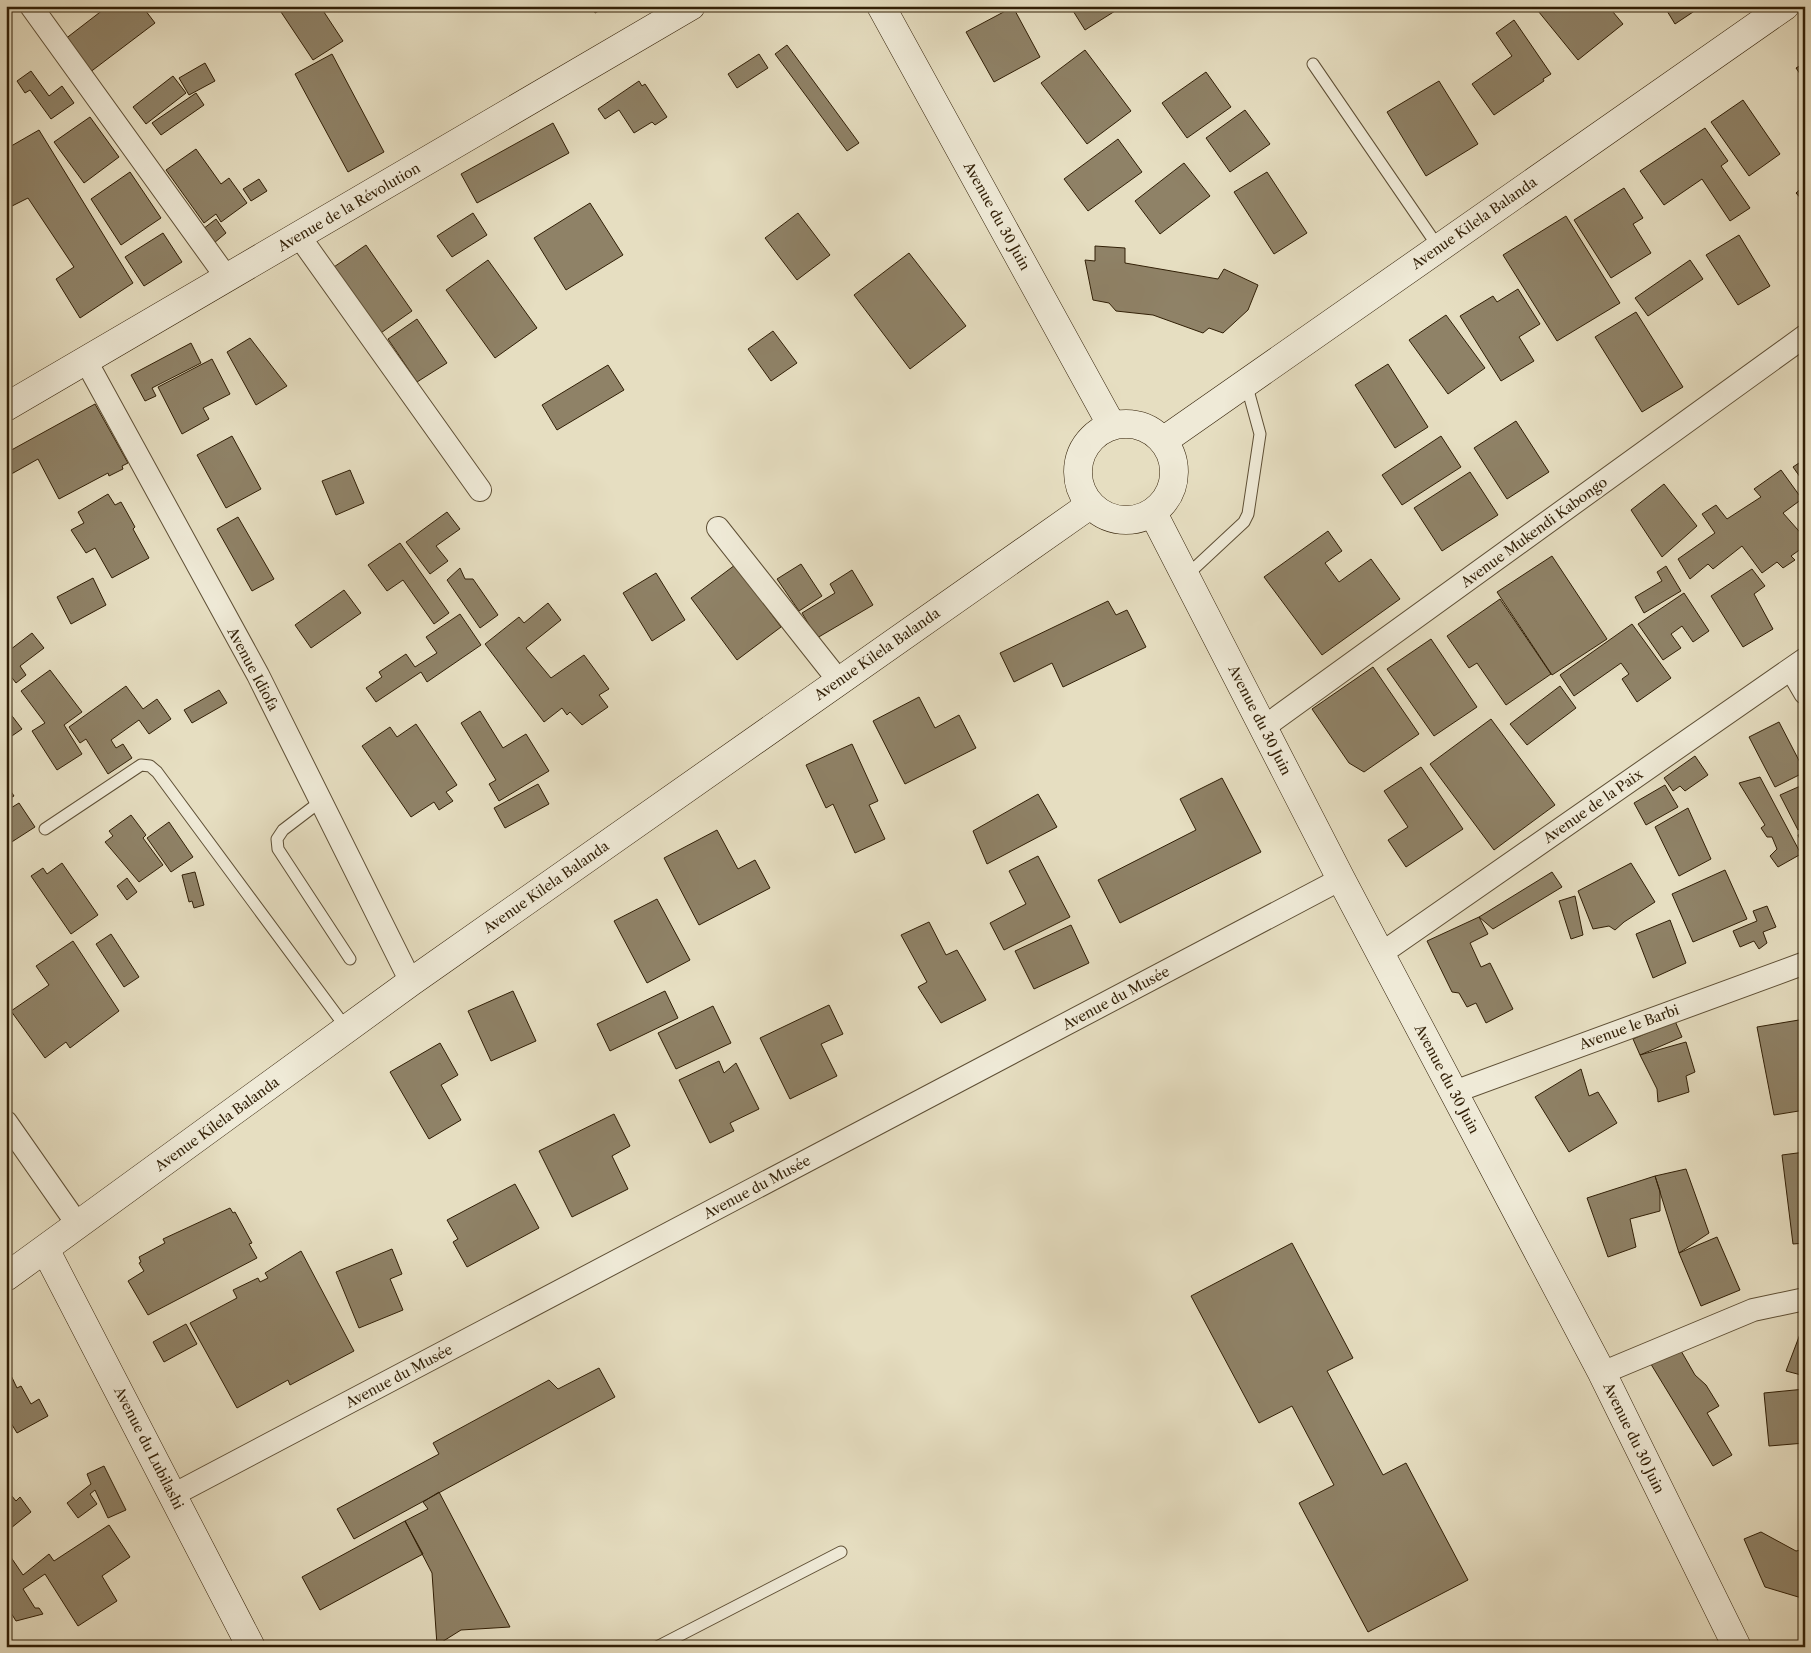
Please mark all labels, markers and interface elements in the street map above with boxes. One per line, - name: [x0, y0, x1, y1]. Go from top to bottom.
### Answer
- street label: Avenue du 30 Juin: [959, 158, 1034, 274]
- street label: Avenue de la Révolution: [274, 159, 424, 256]
- street label: Avenue Kilela Balanda: [1407, 173, 1541, 274]
- street label: Avenue Mukendi Kabongo: [1456, 473, 1611, 592]
- street label: Avenue Kilela Balanda: [810, 604, 944, 705]
- street label: Avenue Idiofa: [223, 623, 283, 714]
- street label: Avenue du 30 Juin: [1224, 661, 1296, 778]
- street label: Avenue de la Paix: [1539, 764, 1647, 848]
- street label: Avenue Kilela Balanda: [479, 837, 613, 938]
- street label: Avenue du Musée: [1058, 962, 1173, 1034]
- street label: Avenue le Barbi: [1576, 1001, 1681, 1054]
- street label: Avenue du 30 Juin: [1410, 1020, 1483, 1137]
- street label: Avenue Kilela Balanda: [151, 1073, 283, 1176]
- street label: Avenue du Musée: [699, 1151, 814, 1223]
- street label: Avenue du Musée: [341, 1340, 456, 1412]
- street label: Avenue du 30 Juin: [1599, 1379, 1669, 1497]
- street label: Avenue du Lubilashi: [110, 1383, 188, 1512]

